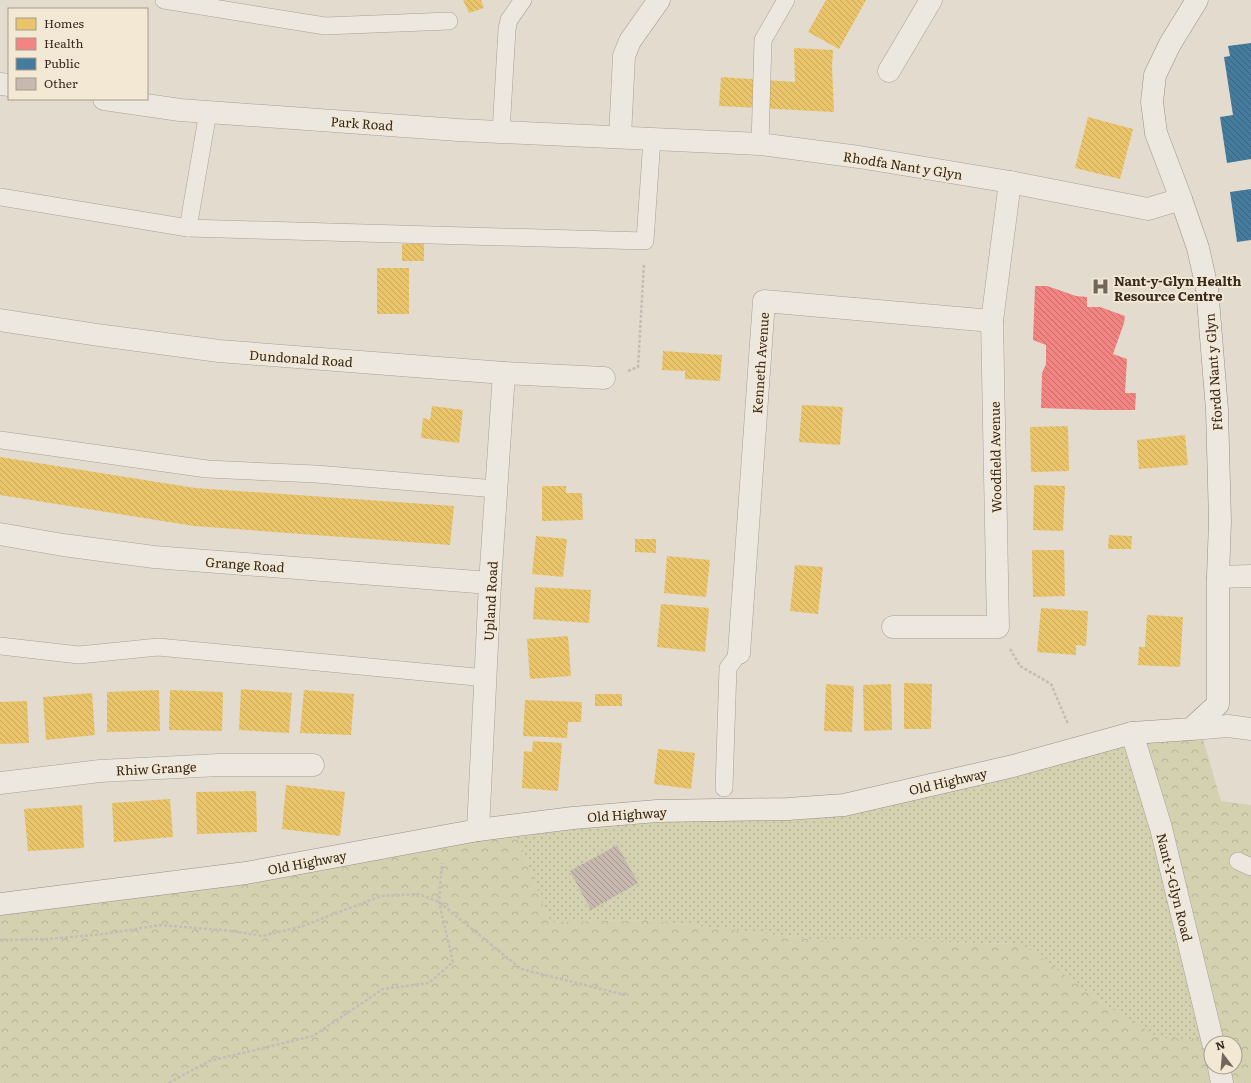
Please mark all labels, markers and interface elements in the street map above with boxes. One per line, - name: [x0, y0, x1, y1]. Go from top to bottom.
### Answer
- legend: [8, 8, 148, 100]
- text: Homes: [44, 14, 84, 32]
- text: Health: [44, 34, 83, 52]
- text: Public: [44, 54, 80, 72]
- text: Other: [44, 74, 78, 92]
- street label: Park Road: [330, 111, 394, 135]
- street label: Rhodfa Nant y Glyn: [842, 146, 965, 184]
- place label: Nant-y-Glyn Health Resource Centre: [1114, 271, 1242, 305]
- hospital icon: Nant-y-Glyn Health Resource Centre: [1091, 277, 1111, 297]
- street label: Kenneth Avenue: [747, 311, 773, 414]
- street label: Ffordd Nant y Glyn: [1199, 312, 1227, 431]
- street label: Dundonald Road: [248, 345, 354, 371]
- street label: Woodfield Avenue: [985, 401, 1005, 513]
- street label: Grange Road: [205, 552, 285, 576]
- street label: Upland Road: [478, 561, 502, 641]
- street label: Rhiw Grange: [115, 756, 197, 780]
- street label: Old Highway: [907, 763, 990, 799]
- street label: Old Highway: [587, 802, 668, 826]
- street label: Nant-Y-Glyn Road: [1152, 831, 1198, 943]
- street label: Old Highway: [266, 845, 348, 879]
- north arrow: [1203, 1035, 1243, 1075]
- text: N: [1213, 1035, 1227, 1053]

